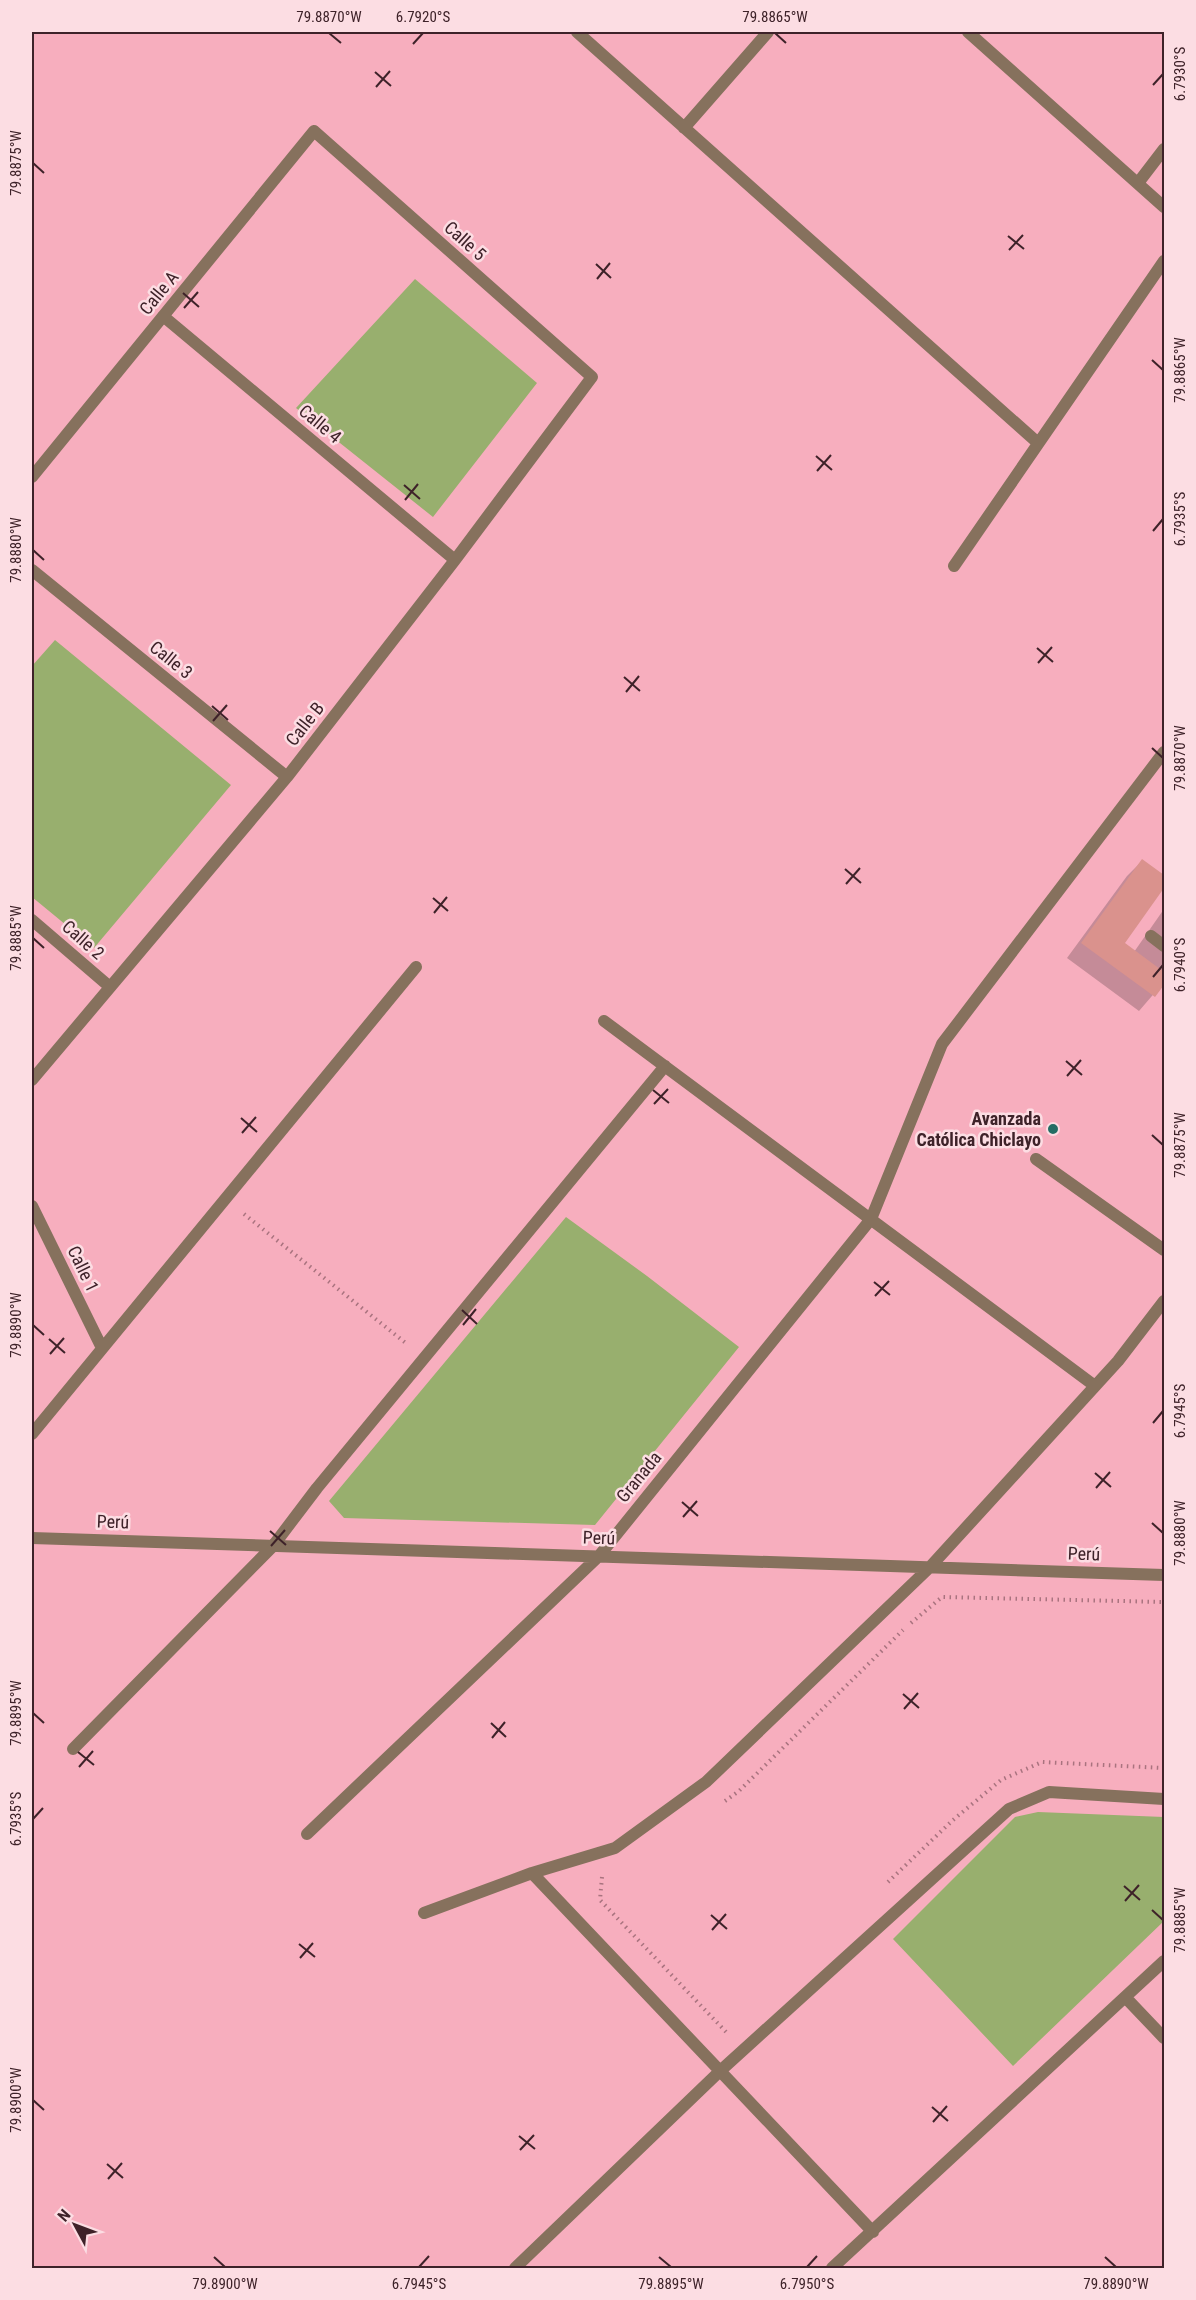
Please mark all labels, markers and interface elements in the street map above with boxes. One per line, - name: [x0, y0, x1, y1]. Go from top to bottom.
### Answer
- text: 79.8870°W: [296, 8, 362, 26]
- text: 6.7920°S: [396, 8, 450, 26]
- text: 79.8865°W: [742, 8, 808, 26]
- text: 6.7930°S: [1171, 47, 1189, 101]
- text: 79.8875°W: [7, 130, 25, 196]
- street label: Calle 5: [440, 217, 490, 265]
- street label: Calle A: [135, 266, 183, 319]
- text: 79.8865°W: [1171, 337, 1189, 403]
- street label: Calle 4: [295, 400, 346, 447]
- text: 6.7935°S: [1171, 492, 1189, 546]
- text: 79.8880°W: [7, 517, 25, 583]
- street label: Calle 3: [146, 636, 197, 683]
- street label: Calle B: [281, 698, 328, 750]
- text: 79.8870°W: [1171, 725, 1189, 791]
- text: 79.8885°W: [7, 905, 25, 971]
- street label: Calle 2: [58, 916, 109, 964]
- text: 6.7940°S: [1171, 938, 1189, 992]
- place label: Avanzada Católica Chiclayo: [916, 1108, 1041, 1150]
- text: 79.8875°W: [1171, 1112, 1189, 1178]
- marker: Avanzada Católica Chiclayo: [1046, 1122, 1060, 1136]
- street label: Calle 1: [63, 1242, 104, 1295]
- text: 79.8890°W: [7, 1292, 25, 1358]
- text: 6.7945°S: [1171, 1384, 1189, 1438]
- street label: Granada: [612, 1447, 665, 1506]
- text: 79.8880°W: [1171, 1500, 1189, 1566]
- street label: Perú: [96, 1510, 130, 1533]
- street label: Perú: [582, 1526, 616, 1549]
- street label: Perú: [1067, 1542, 1101, 1565]
- text: 79.8895°W: [7, 1680, 25, 1746]
- text: 6.7935°S: [7, 1792, 25, 1846]
- text: 79.8885°W: [1171, 1887, 1189, 1953]
- text: 79.8900°W: [7, 2067, 25, 2133]
- north arrow: [45, 2195, 105, 2255]
- text: N: [54, 2206, 74, 2225]
- text: 79.8900°W: [192, 2275, 258, 2293]
- text: 6.7945°S: [392, 2275, 446, 2293]
- text: 79.8895°W: [638, 2275, 704, 2293]
- text: 6.7950°S: [780, 2275, 834, 2293]
- text: 79.8890°W: [1083, 2275, 1149, 2293]

